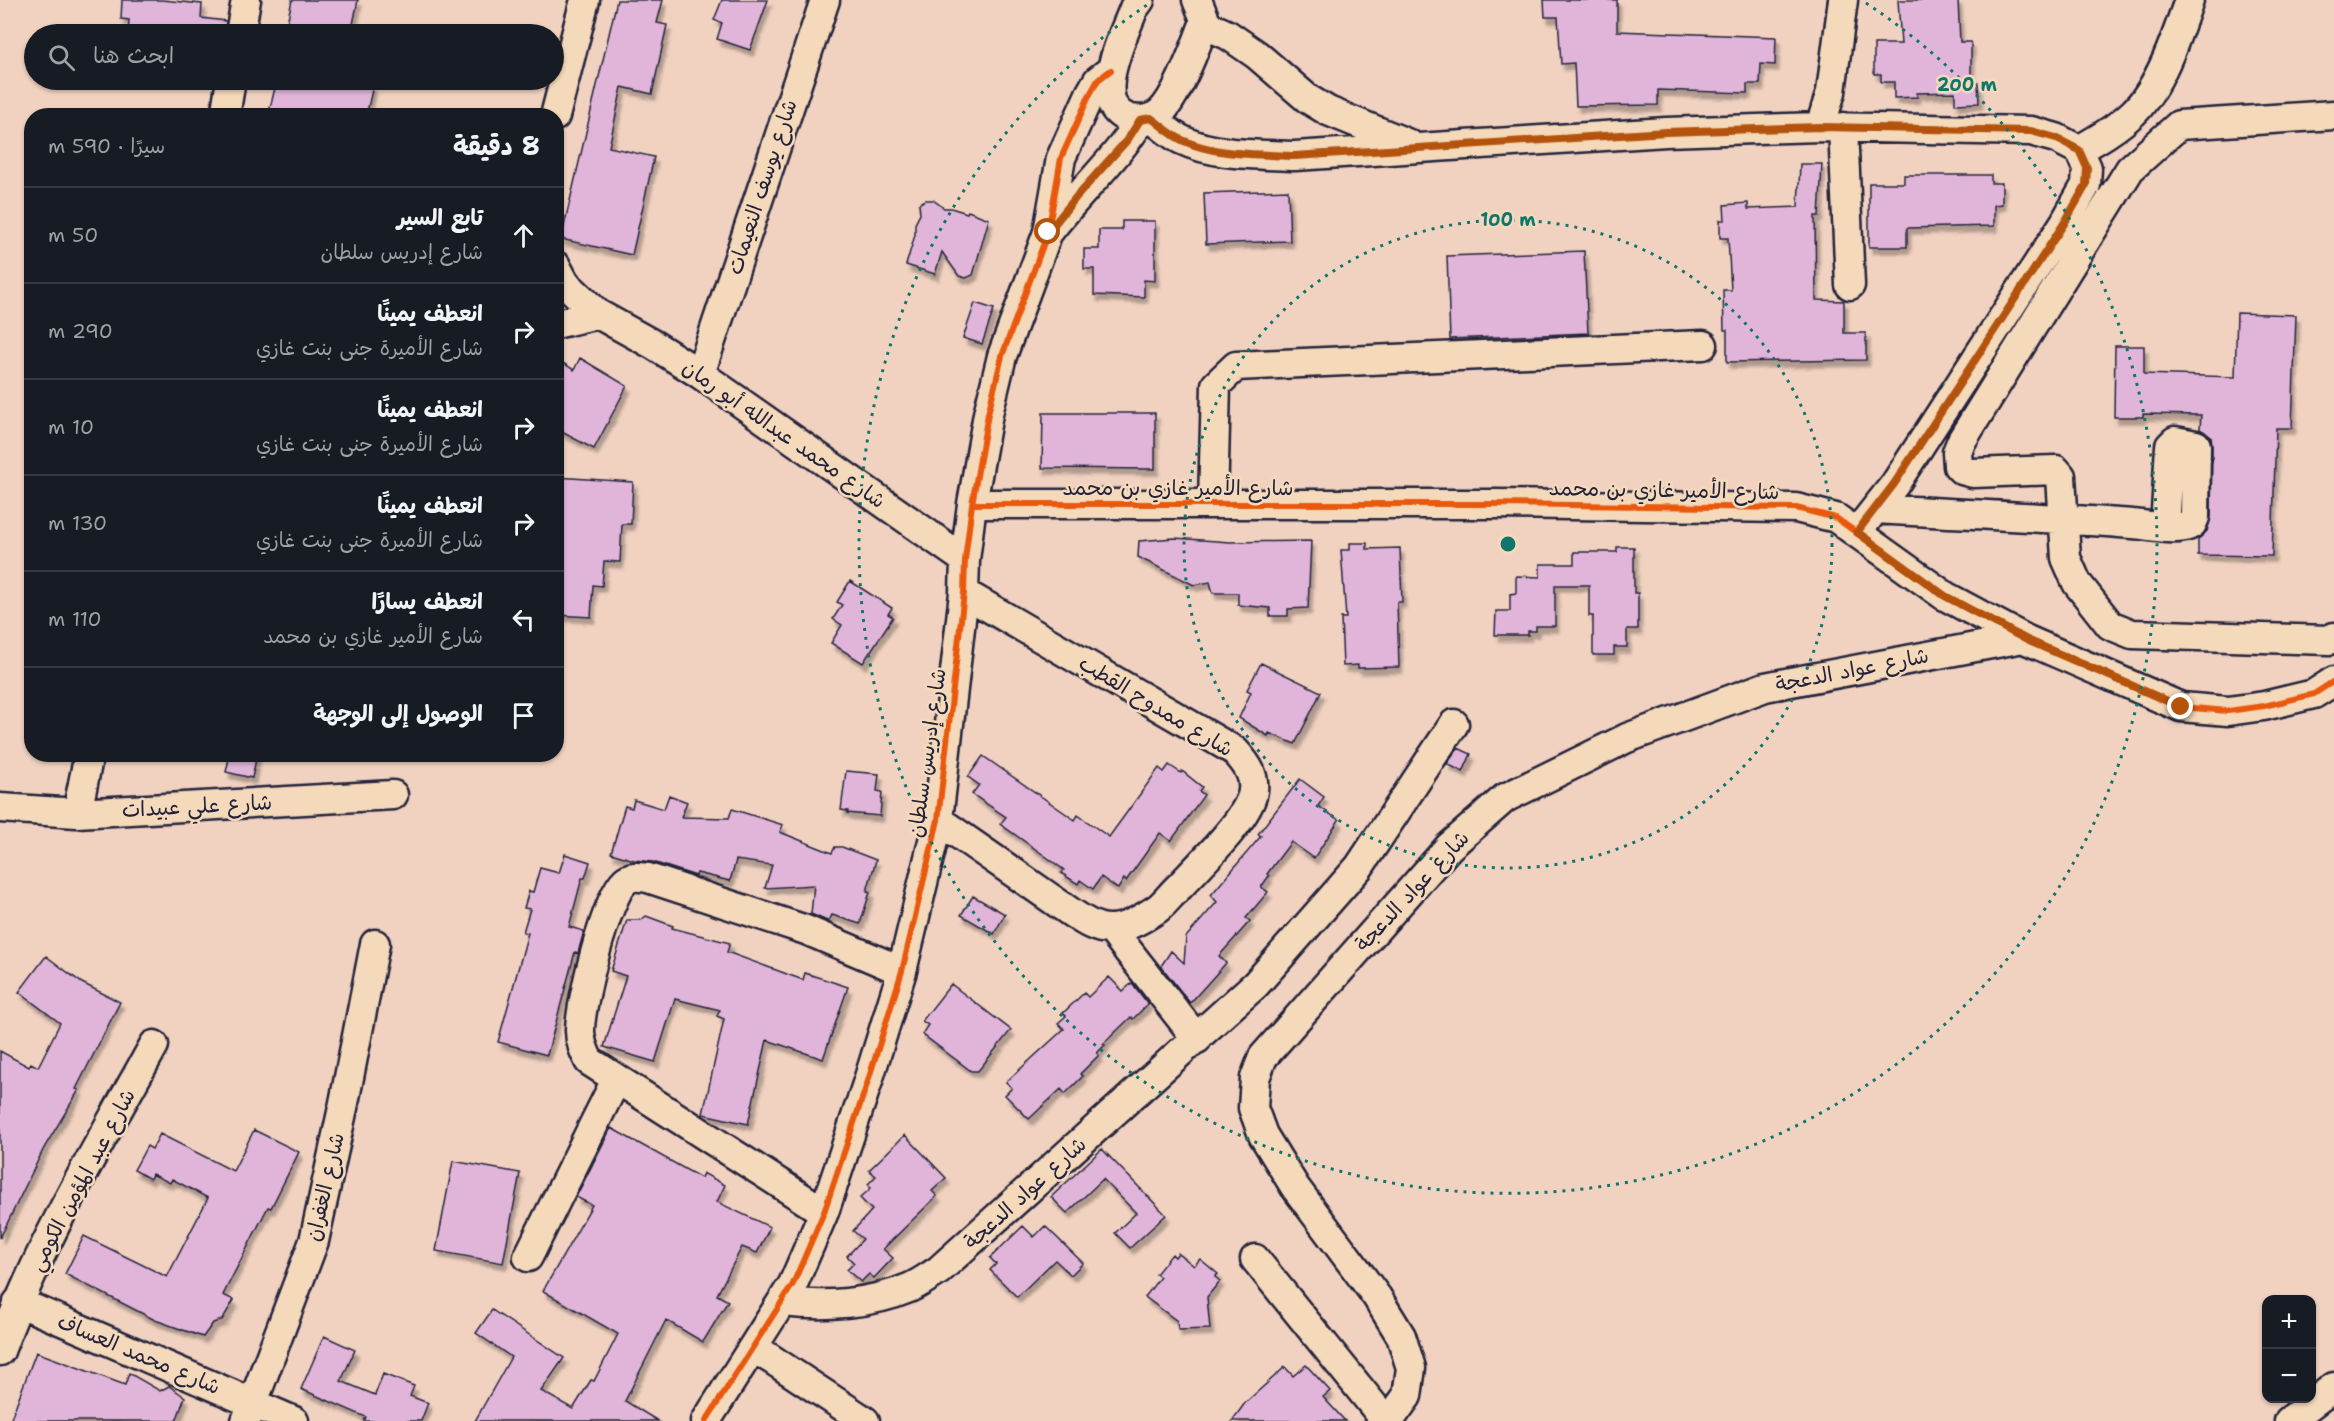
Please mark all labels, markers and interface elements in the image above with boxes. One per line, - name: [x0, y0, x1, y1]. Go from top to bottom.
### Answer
- search box: [24, 24, 564, 90]
- icon: search: [45, 41, 78, 74]
- text: ابحث هنا: [93, 41, 174, 70]
- text: 200 m: [1937, 73, 1998, 97]
- street label: شارع يوسف النعيمات: [720, 96, 805, 279]
- text: 8 دقيقة: [453, 128, 540, 163]
- text: سيرًا · 590 m: [48, 133, 165, 159]
- text: تابع السير: [397, 203, 483, 232]
- text: 100 m: [1480, 208, 1536, 232]
- route start: [1034, 218, 1060, 244]
- icon: ahead: [507, 219, 540, 252]
- text: 50 m: [48, 222, 98, 248]
- text: شارع إدريس سلطان: [320, 239, 483, 265]
- text: انعطف يمينًا: [377, 299, 483, 328]
- icon: right: [507, 315, 540, 348]
- text: 290 m: [48, 318, 113, 344]
- text: شارع الأميرة جنى بنت غازي: [256, 335, 483, 361]
- street label: شارع محمد عبدالله أبو رمان: [676, 353, 891, 516]
- text: انعطف يمينًا: [377, 395, 483, 424]
- icon: right: [507, 411, 540, 444]
- text: 10 m: [48, 414, 94, 440]
- text: شارع الأميرة جنى بنت غازي: [256, 431, 483, 457]
- street label: شارع الأمير غازي بن محمد: [1063, 474, 1293, 503]
- street label: شارع الأمير غازي بن محمد: [1548, 474, 1780, 507]
- text: انعطف يمينًا: [377, 491, 483, 520]
- icon: right: [507, 507, 540, 540]
- text: 130 m: [48, 510, 107, 536]
- text: شارع الأميرة جنى بنت غازي: [256, 527, 483, 553]
- centre of rings: [1498, 534, 1518, 554]
- text: انعطف يسارًا: [371, 587, 483, 616]
- icon: left: [507, 603, 540, 636]
- text: 110 m: [48, 606, 102, 632]
- text: شارع الأمير غازي بن محمد: [263, 623, 483, 649]
- street label: شارع عواد الدعجة: [1773, 641, 1931, 700]
- street label: شارع ممدوح القطب: [1073, 649, 1238, 764]
- street label: شارع إدريس سلطان: [901, 667, 954, 840]
- route end: [2167, 693, 2193, 719]
- text: الوصول إلى الوجهة: [313, 699, 483, 728]
- icon: arrive: [507, 699, 540, 732]
- street label: شارع علي عبيدات: [121, 788, 273, 829]
- street label: شارع عواد الدعجة: [1349, 825, 1476, 958]
- street label: شارع عبد المؤمن الكومي: [22, 1084, 146, 1278]
- street label: شارع الغفران: [299, 1130, 352, 1244]
- street label: شارع عواد الدعجة: [958, 1130, 1093, 1256]
- map controls: [2262, 1295, 2316, 1403]
- button: +: [2262, 1295, 2316, 1349]
- street label: شارع محمد العساف: [53, 1307, 225, 1402]
- button: −: [2262, 1349, 2316, 1403]

